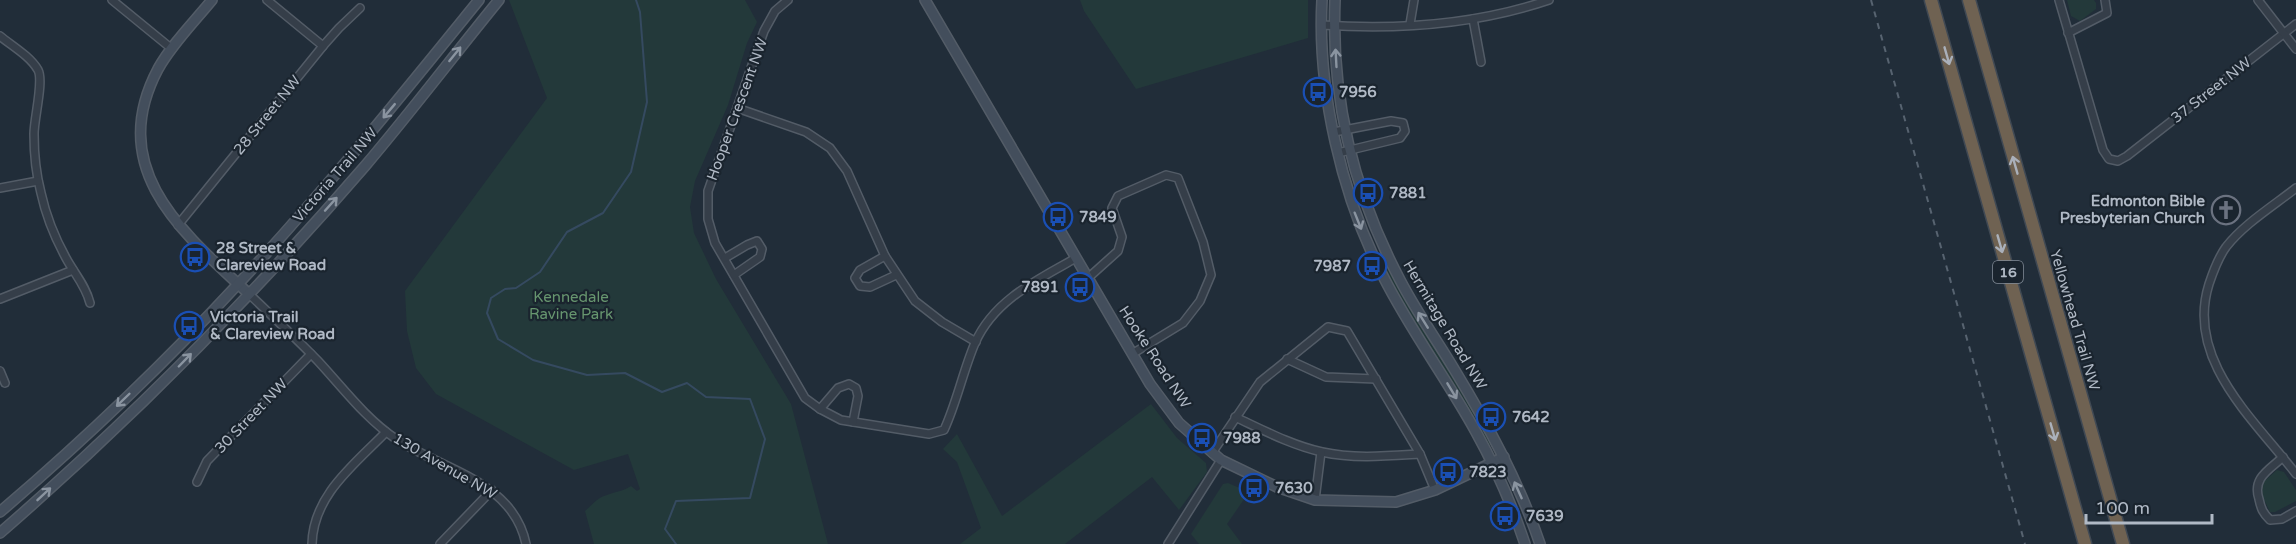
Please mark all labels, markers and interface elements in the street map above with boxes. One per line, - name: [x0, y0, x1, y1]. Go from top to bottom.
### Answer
- street label: Hooper Crescent NW: [703, 35, 771, 183]
- one-way arrow: [449, 46, 462, 62]
- one-way arrow: [1942, 46, 1953, 65]
- one-way arrow: [1330, 48, 1341, 68]
- street label: 37 Street NW: [2167, 53, 2255, 127]
- street label: 28 Street NW: [230, 72, 304, 158]
- bus stop icon: 7956: [1302, 76, 1334, 108]
- place label: 7956: [1339, 83, 1377, 101]
- one-way arrow: [382, 103, 395, 119]
- street label: Victoria Trail NW: [289, 124, 381, 226]
- one-way arrow: [2009, 156, 2020, 175]
- bus stop icon: 7881: [1352, 177, 1384, 209]
- place label: 7881: [1389, 184, 1427, 202]
- place label: Edmonton Bible Presbyterian Church: [2060, 192, 2206, 228]
- church icon: Edmonton Bible Presbyterian Church: [2210, 194, 2242, 226]
- one-way arrow: [324, 197, 338, 212]
- bus stop icon: 7849: [1042, 201, 1074, 233]
- place label: 7849: [1079, 208, 1117, 226]
- one-way arrow: [1353, 211, 1364, 230]
- one-way arrow: [1995, 234, 2006, 253]
- place label: 28 Street & Clareview Road: [216, 239, 326, 274]
- bus stop icon: 28 Street & Clareview Road: [179, 241, 211, 273]
- street label: Yellowhead Trail NW: [2046, 247, 2104, 393]
- bus stop icon: 7987: [1356, 250, 1388, 282]
- place label: 7987: [1313, 257, 1351, 275]
- street label: Hermitage Road NW: [1399, 257, 1491, 393]
- road number: 16: [1993, 261, 2023, 283]
- bus stop icon: 7891: [1064, 271, 1096, 303]
- place label: 7891: [1021, 278, 1059, 296]
- park label: Kennedale Ravine Park: [529, 288, 613, 323]
- street label: Hooke Road NW: [1115, 302, 1195, 412]
- place label: Victoria Trail & Clareview Road: [210, 308, 335, 343]
- bus stop icon: Victoria Trail & Clareview Road: [173, 310, 205, 342]
- one-way arrow: [1417, 312, 1429, 329]
- one-way arrow: [178, 353, 193, 368]
- street label: 30 Street NW: [211, 375, 291, 457]
- one-way arrow: [1446, 382, 1458, 399]
- one-way arrow: [115, 392, 130, 407]
- bus stop icon: 7642: [1475, 401, 1507, 433]
- place label: 7642: [1512, 408, 1550, 426]
- bus stop icon: 7988: [1186, 422, 1218, 454]
- one-way arrow: [2048, 422, 2059, 441]
- street label: 130 Avenue NW: [390, 429, 500, 503]
- place label: 7988: [1223, 429, 1261, 447]
- bus stop icon: 7823: [1432, 456, 1464, 488]
- place label: 7823: [1469, 463, 1507, 481]
- bus stop icon: 7630: [1238, 472, 1270, 504]
- place label: 7630: [1275, 479, 1313, 497]
- one-way arrow: [1512, 481, 1524, 499]
- one-way arrow: [36, 487, 51, 501]
- scale bar: [2086, 487, 2212, 525]
- text: 100 m: [2095, 497, 2150, 519]
- bus stop icon: 7639: [1489, 500, 1521, 532]
- place label: 7639: [1526, 507, 1564, 525]

